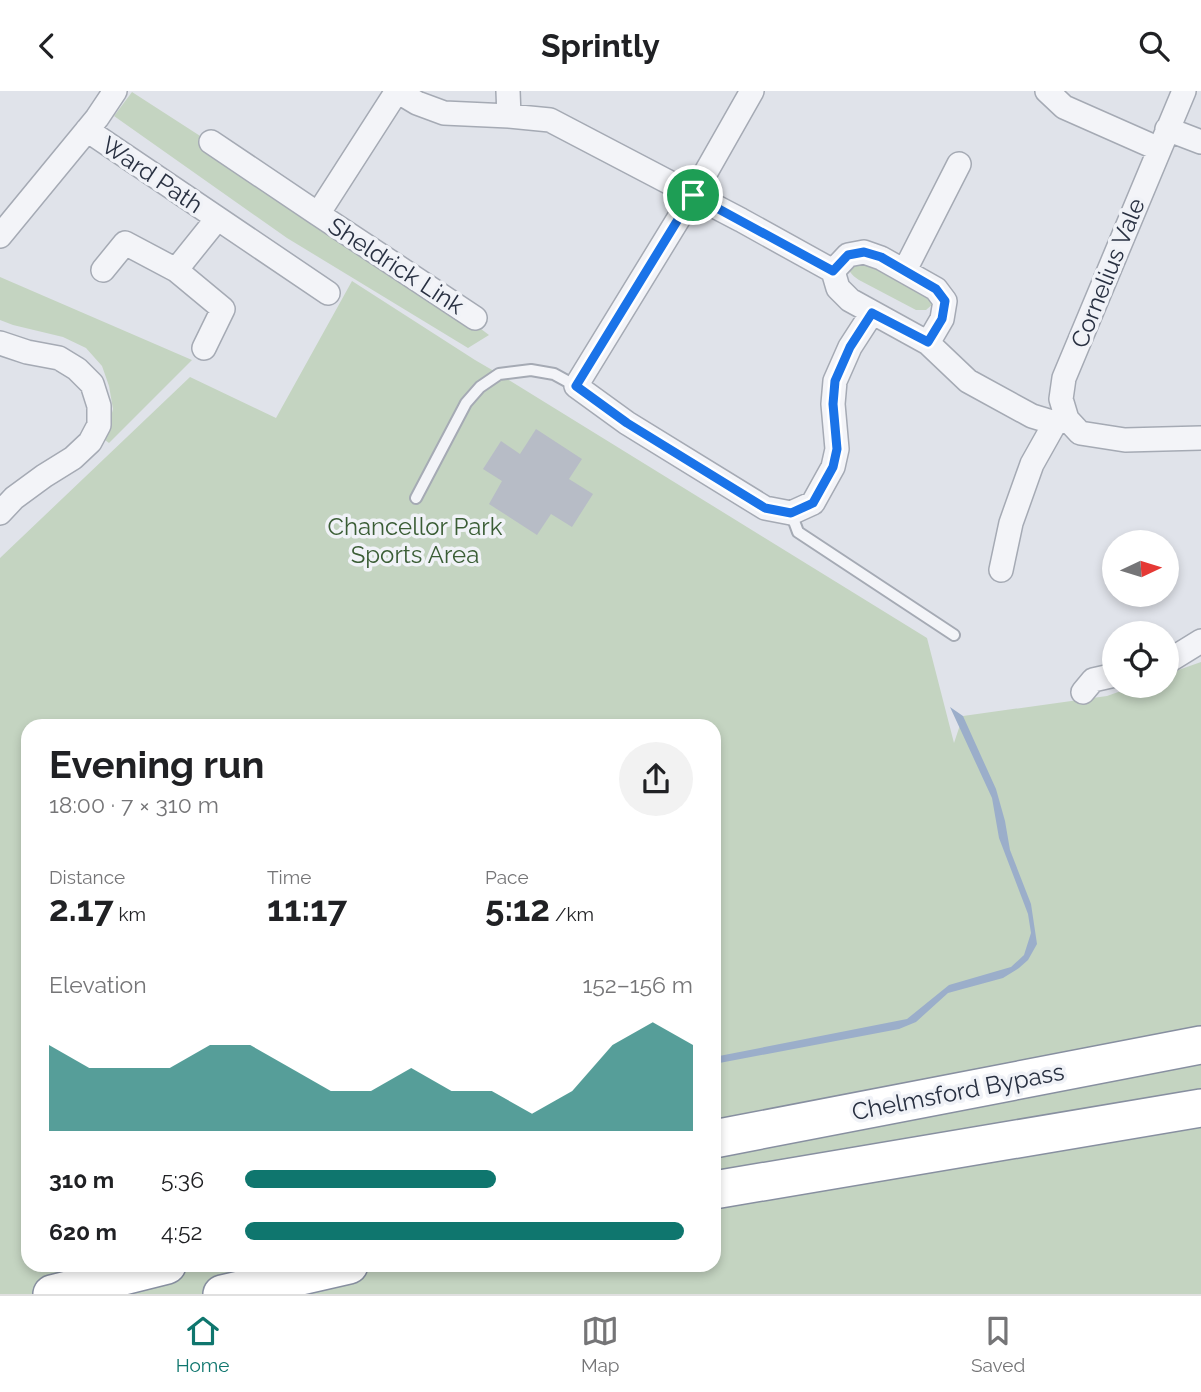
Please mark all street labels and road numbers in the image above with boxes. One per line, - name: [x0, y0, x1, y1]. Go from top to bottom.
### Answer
- street label: Ward Path: [96, 130, 208, 219]
- street label: Cornelius Vale: [1064, 194, 1151, 352]
- street label: Sheldrick Link: [323, 211, 470, 320]
- street label: Chelmsford Bypass: [849, 1057, 1066, 1126]

